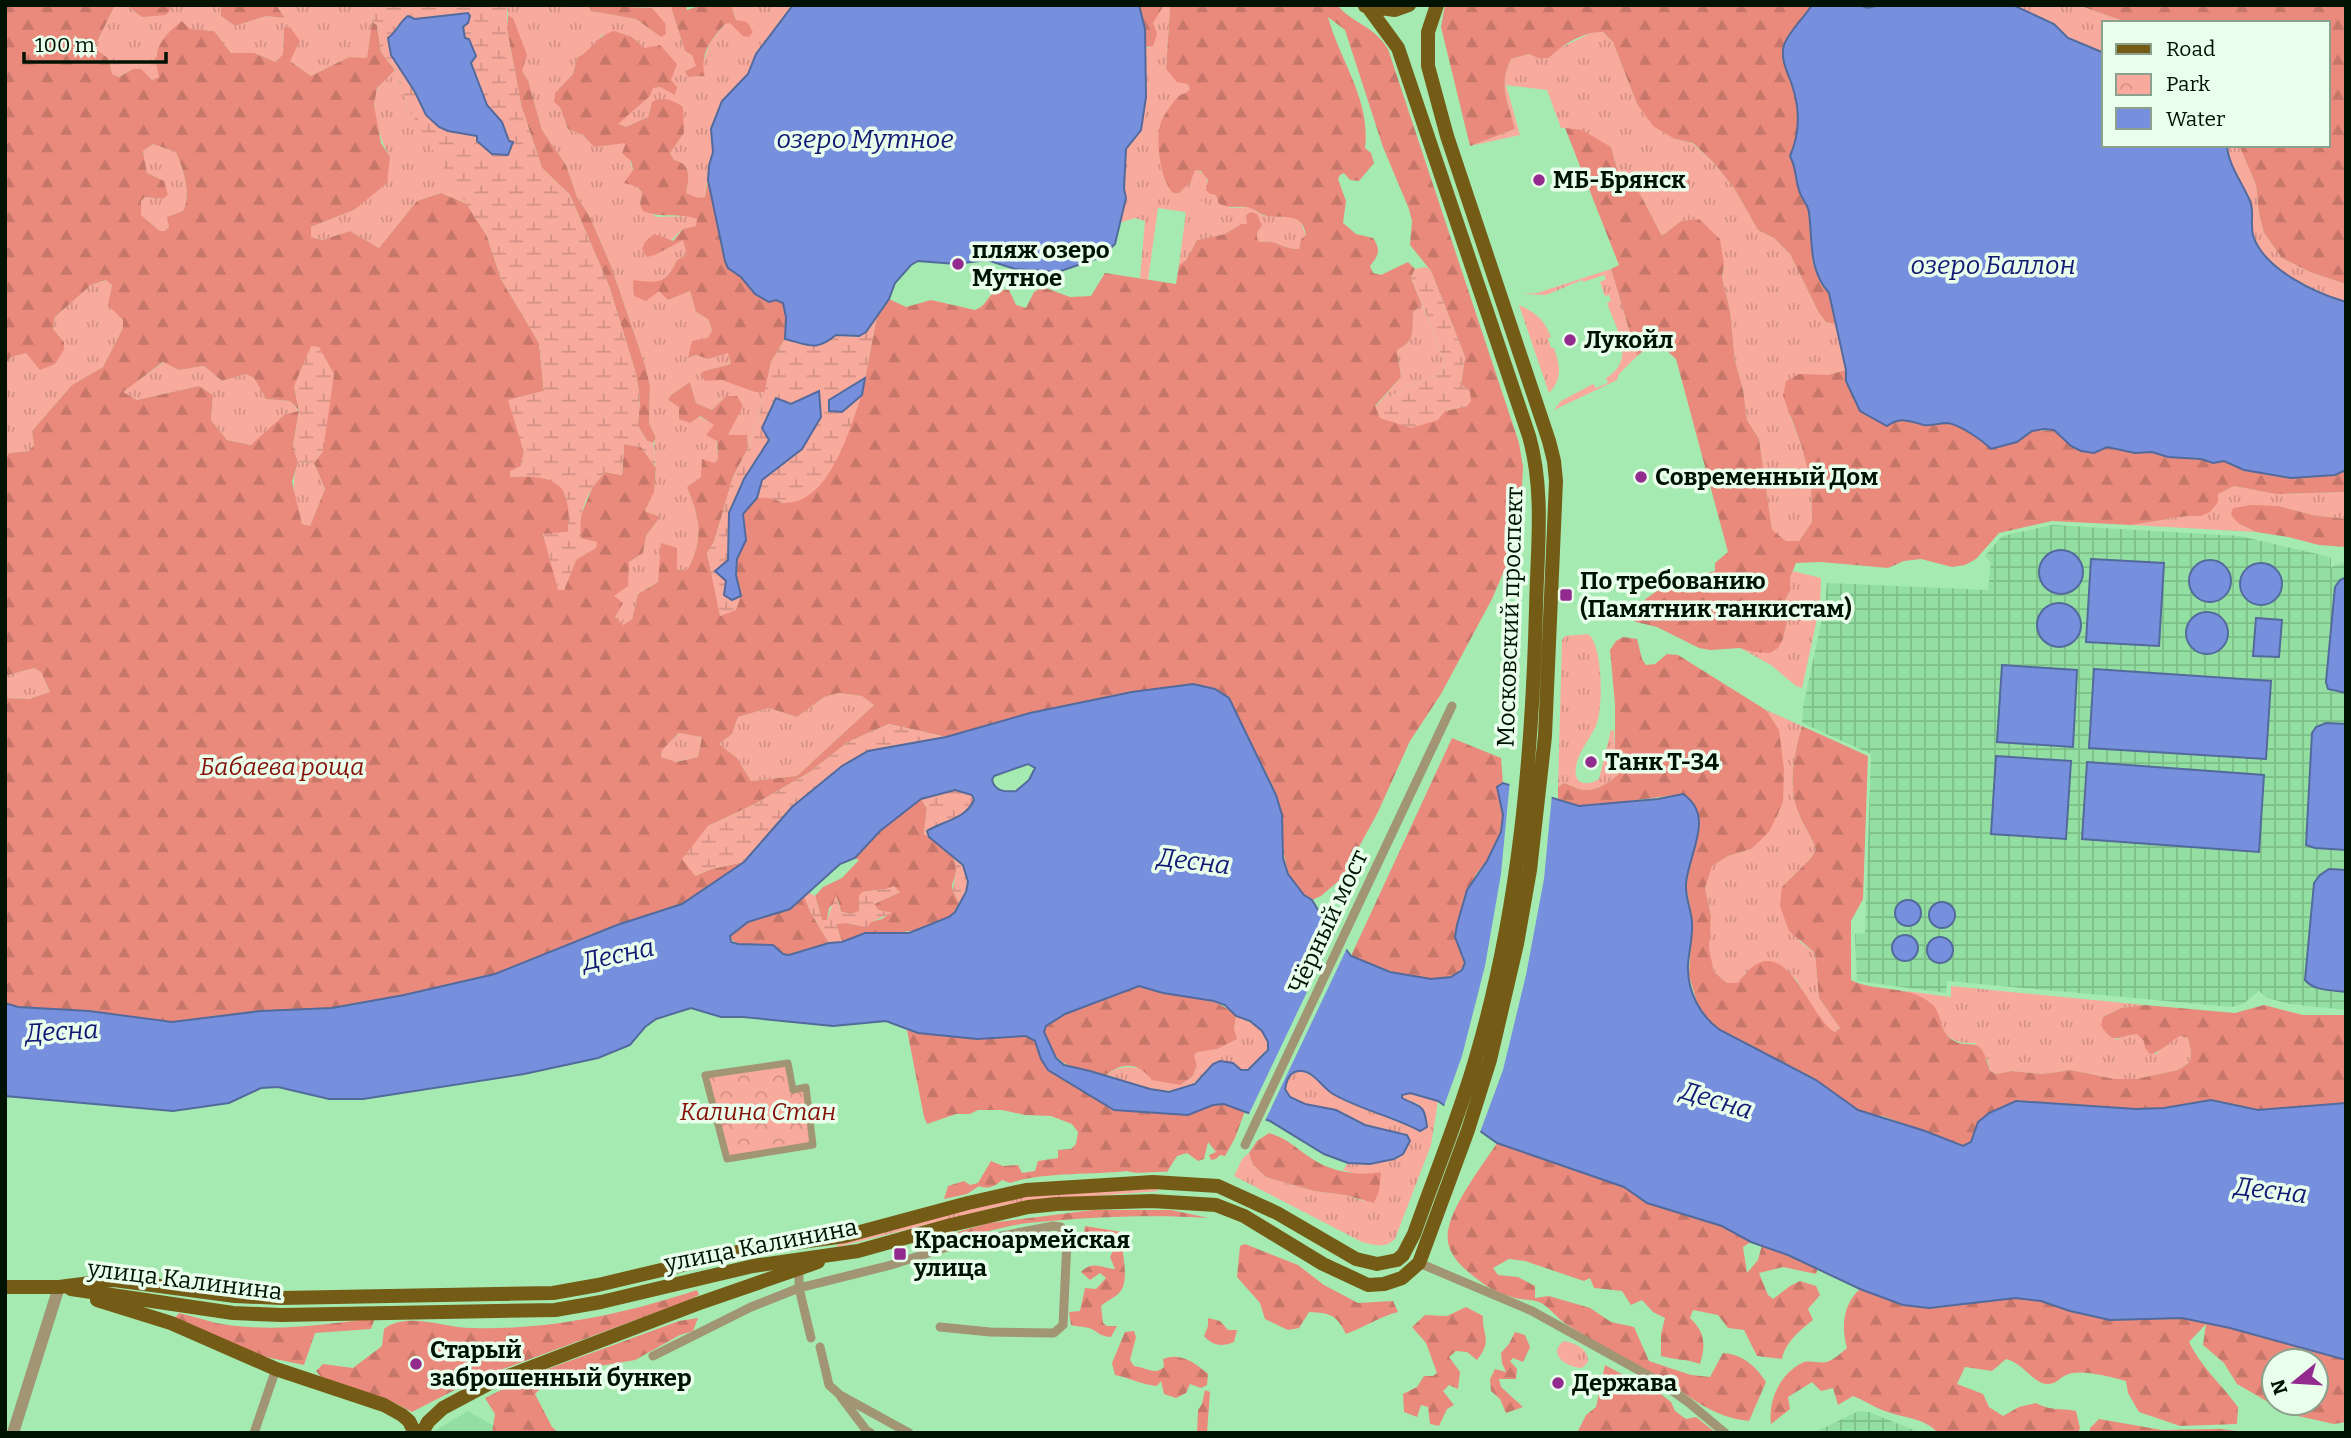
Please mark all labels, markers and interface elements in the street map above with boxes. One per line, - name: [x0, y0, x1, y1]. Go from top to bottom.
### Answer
- scale bar: [24, 21, 166, 65]
- legend: [2102, 21, 2330, 147]
- text: 100 m: [35, 32, 95, 58]
- text: Road: [2166, 36, 2215, 62]
- text: Park: [2166, 71, 2210, 97]
- text: Water: [2166, 106, 2225, 132]
- water label: озеро Мутное: [776, 124, 954, 155]
- place label: МБ-Брянск: [1553, 166, 1686, 194]
- marker: МБ-Брянск: [1531, 172, 1547, 188]
- place label: пляж озеро Мутное: [972, 236, 1110, 292]
- water label: озеро Баллон: [1910, 250, 2076, 281]
- marker: пляж озеро Мутное: [950, 256, 966, 272]
- place label: Лукойл: [1584, 326, 1673, 354]
- marker: Лукойл: [1562, 332, 1578, 348]
- place label: Современный Дом: [1655, 463, 1878, 491]
- marker: Современный Дом: [1633, 469, 1649, 485]
- street label: Московский проспект: [1491, 486, 1529, 748]
- place label: По требованию (Памятник танкистам): [1580, 567, 1852, 623]
- marker: По требованию (Памятник танкистам): [1558, 587, 1574, 603]
- place label: Танк Т-34: [1605, 748, 1719, 776]
- park label: Бабаева роща: [200, 753, 364, 781]
- marker: Танк Т-34: [1583, 754, 1599, 770]
- water label: Десна: [1154, 841, 1232, 881]
- street label: Чёрный мост: [1282, 846, 1374, 998]
- water label: Десна: [577, 932, 657, 978]
- water label: Десна: [23, 1014, 99, 1049]
- water label: Десна: [1675, 1074, 1756, 1126]
- park label: Калина Стан: [680, 1098, 836, 1126]
- water label: Десна: [2231, 1170, 2309, 1210]
- street label: улица Калинина: [661, 1213, 860, 1278]
- place label: Красноармейская улица: [913, 1226, 1130, 1282]
- marker: Красноармейская улица: [892, 1246, 908, 1262]
- street label: улица Калинина: [85, 1254, 284, 1306]
- place label: Старый заброшенный бункер: [430, 1336, 692, 1392]
- north arrow: [2260, 1347, 2330, 1417]
- marker: Старый заброшенный бункер: [408, 1356, 424, 1372]
- place label: Держава: [1572, 1369, 1678, 1397]
- marker: Держава: [1550, 1375, 1566, 1391]
- text: N: [2266, 1376, 2293, 1398]

